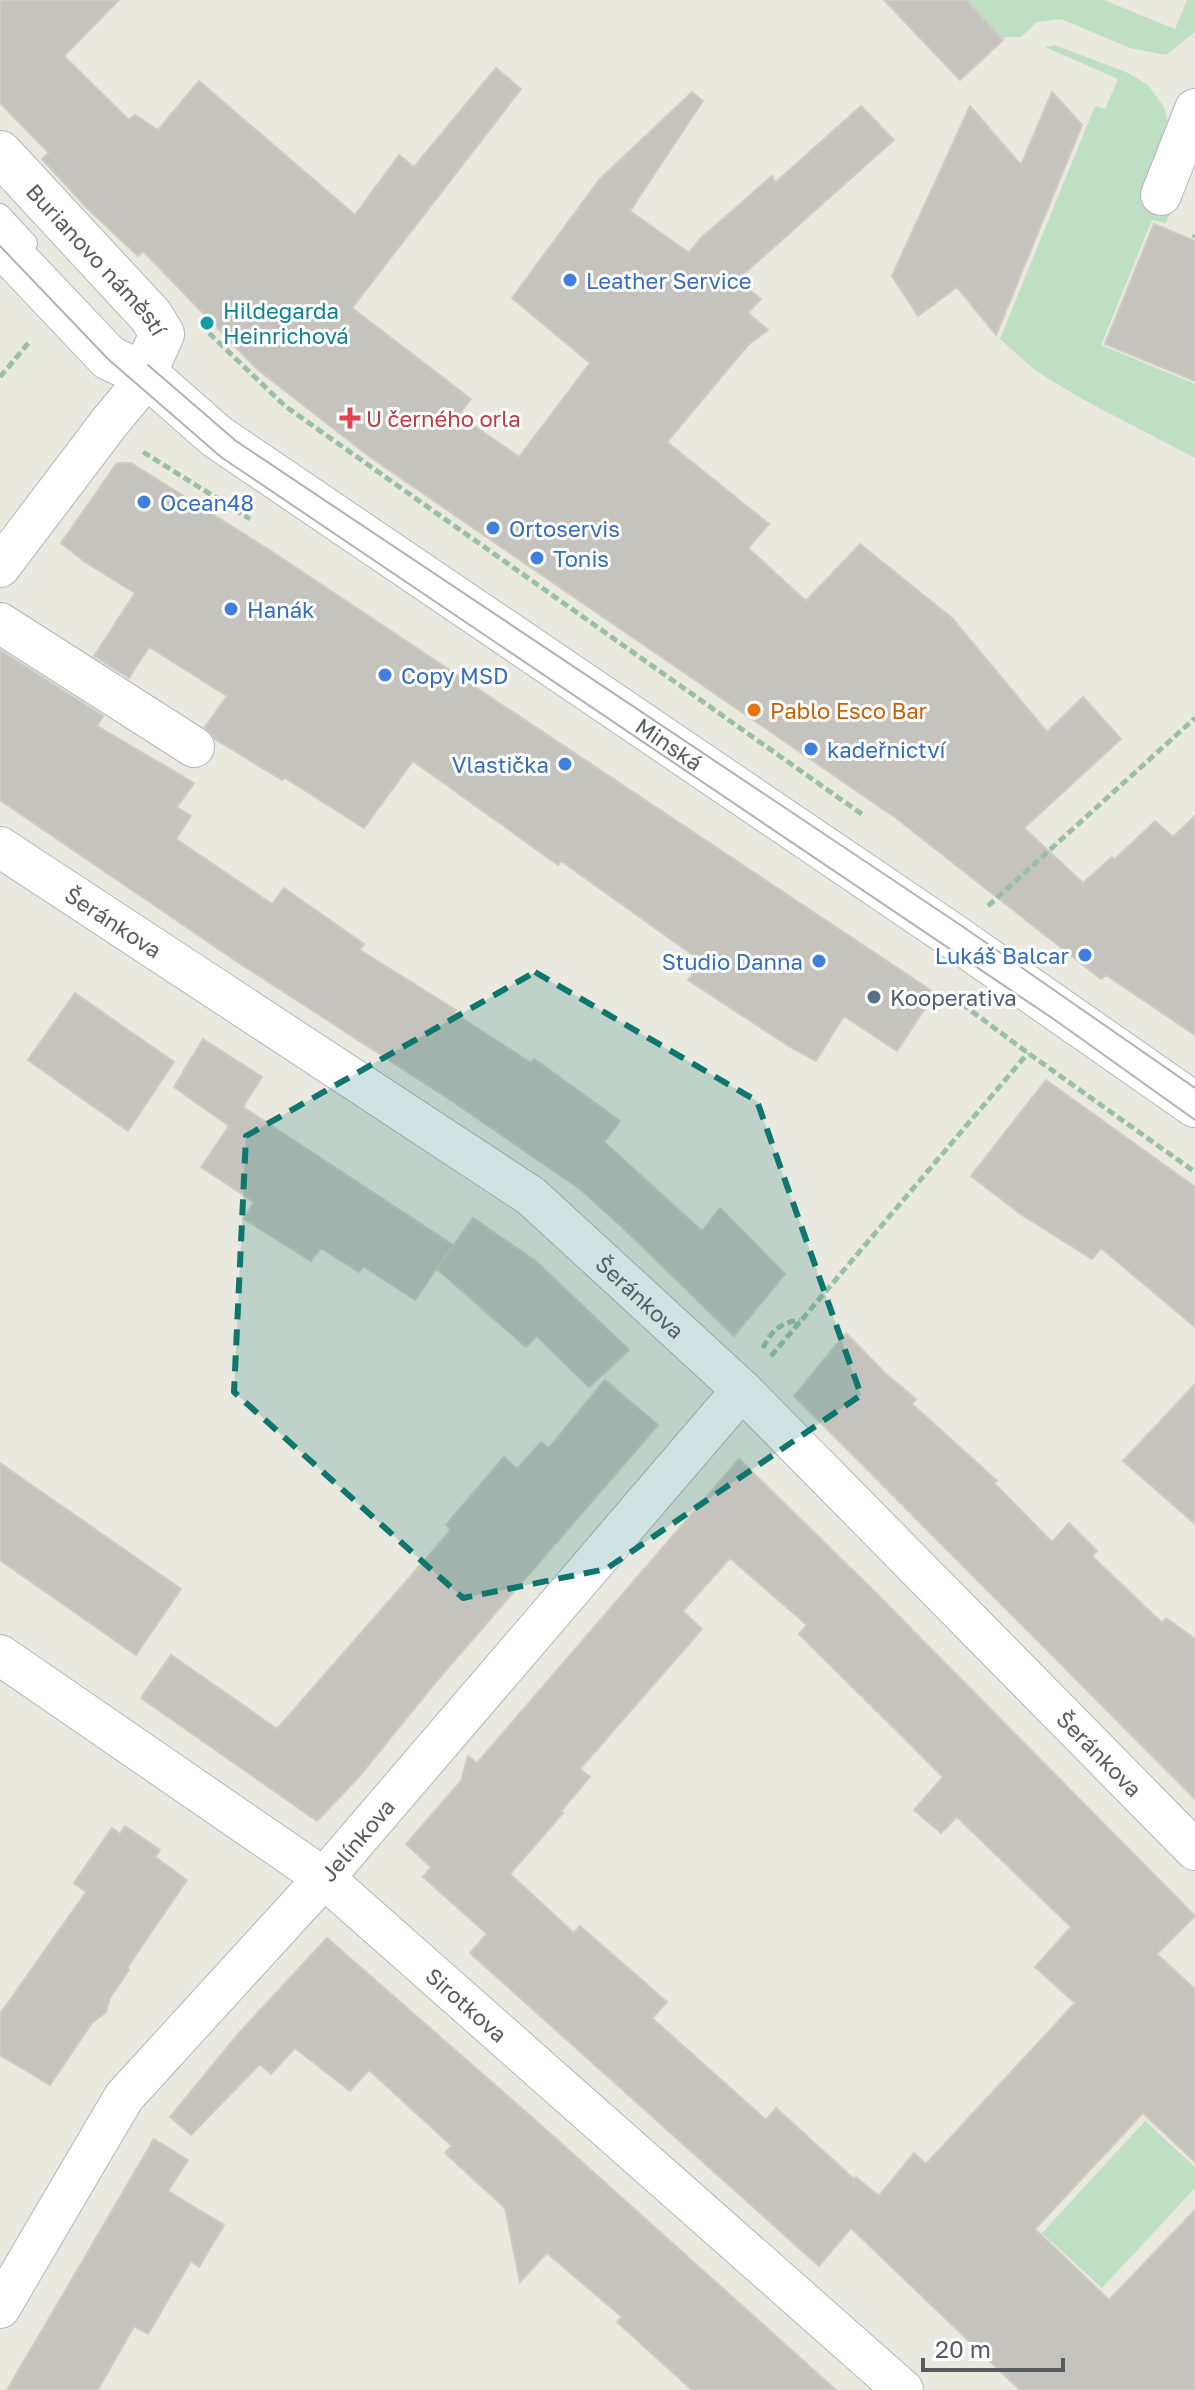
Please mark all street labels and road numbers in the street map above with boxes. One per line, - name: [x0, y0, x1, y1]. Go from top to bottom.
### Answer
- street label: Burianovo náměstí: [21, 177, 174, 342]
- street label: Minská: [631, 711, 708, 776]
- street label: Šeránkova: [60, 880, 167, 963]
- street label: Šeránkova: [591, 1249, 690, 1344]
- street label: Šeránkova: [1052, 1705, 1148, 1802]
- street label: Jelínkova: [314, 1793, 400, 1886]
- street label: Sirotkova: [421, 1961, 513, 2047]

